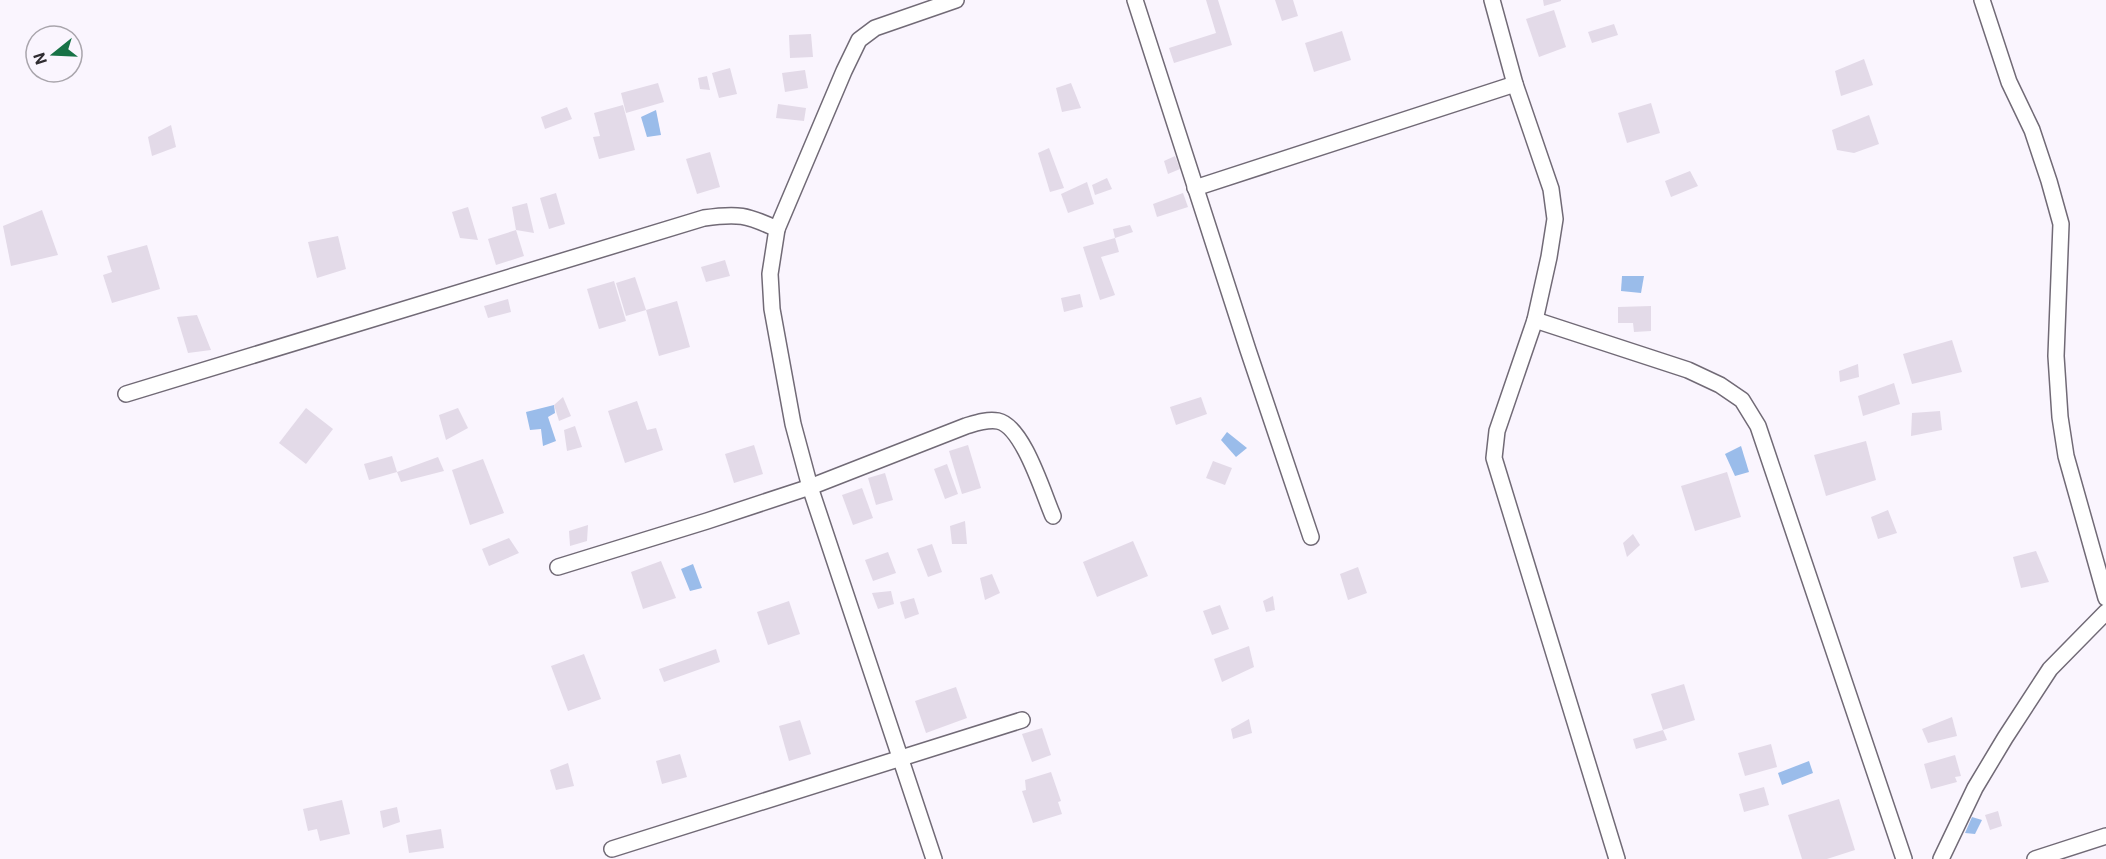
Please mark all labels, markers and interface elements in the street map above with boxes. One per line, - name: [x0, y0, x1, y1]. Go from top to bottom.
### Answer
- north arrow: [24, 24, 84, 84]
- text: N: [29, 50, 51, 67]

